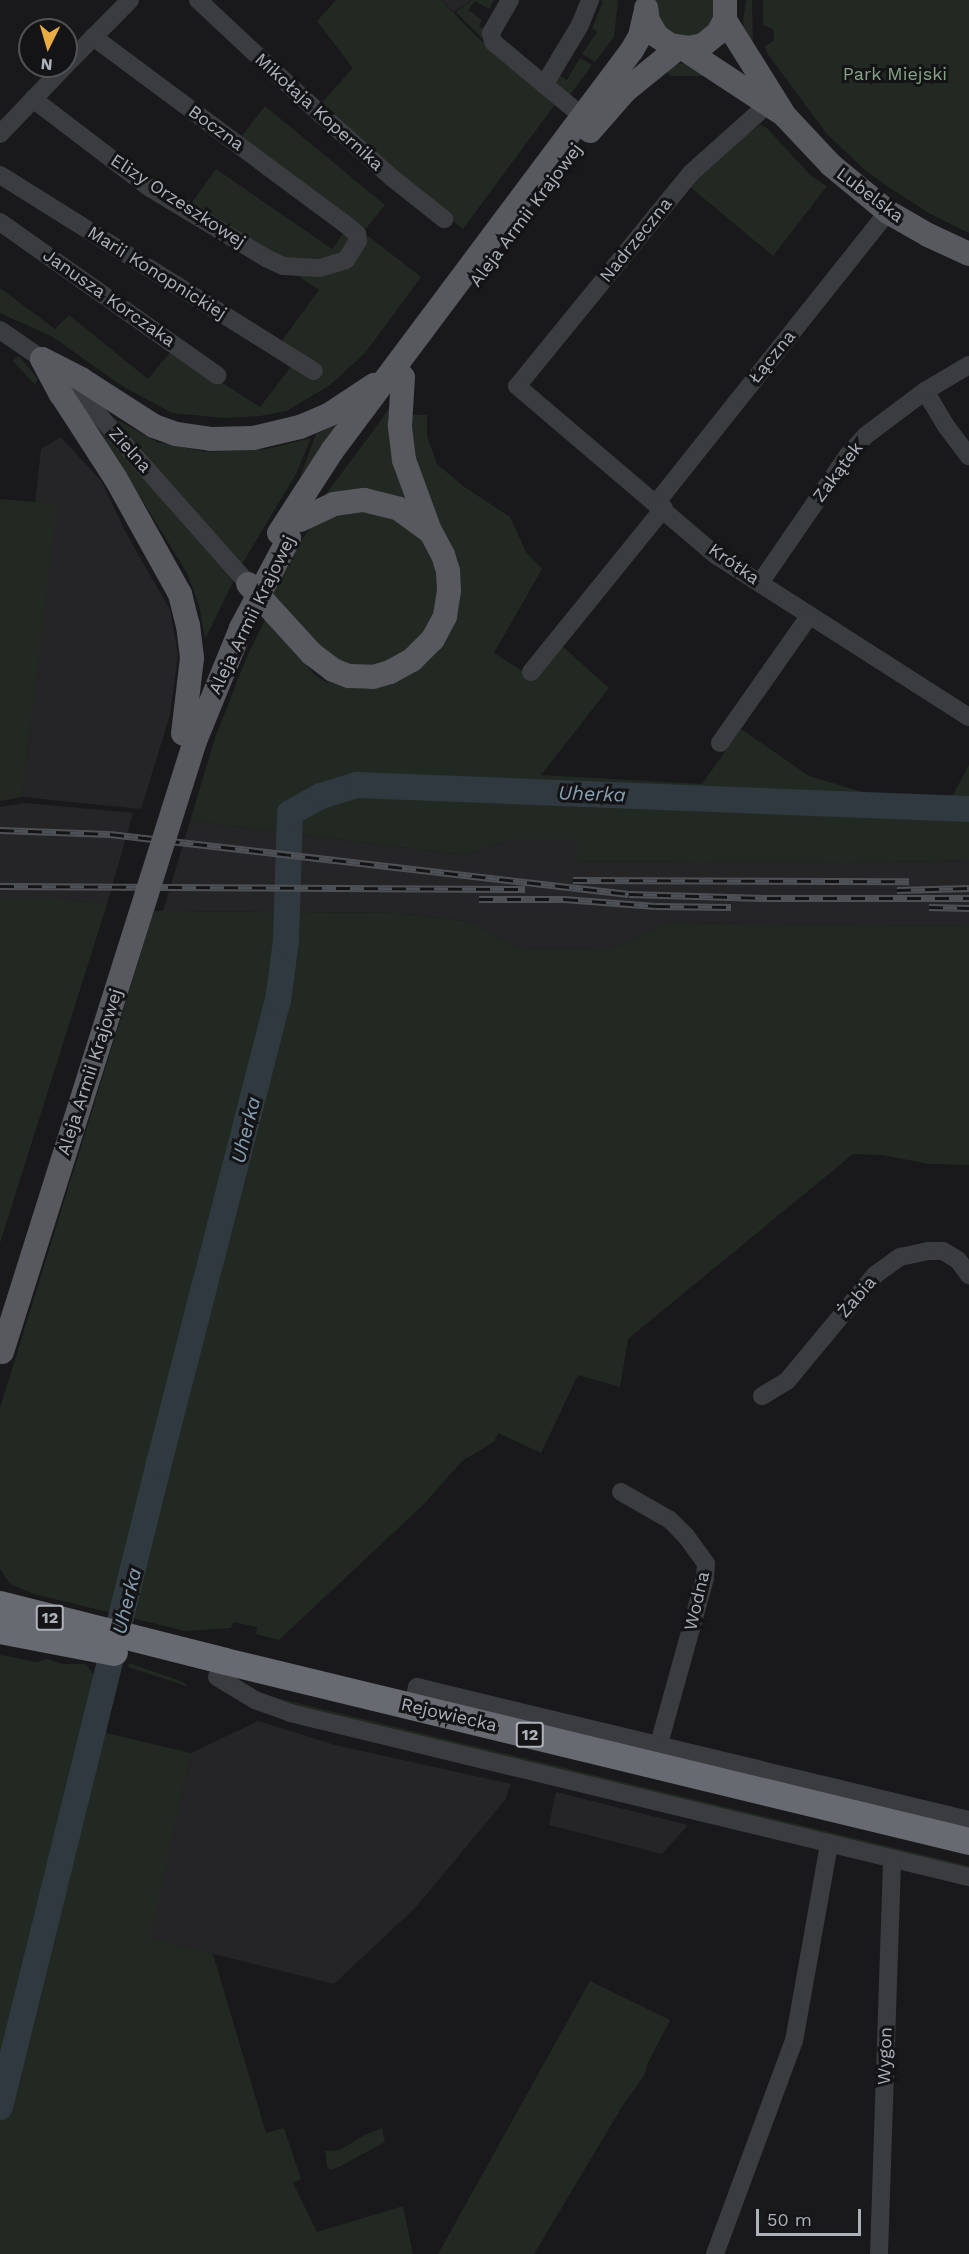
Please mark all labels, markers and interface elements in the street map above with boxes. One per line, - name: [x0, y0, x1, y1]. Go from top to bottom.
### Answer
- north arrow: [18, 18, 78, 78]
- street label: Mikołaja Kopernika: [250, 48, 388, 176]
- text: N: [40, 54, 53, 74]
- park label: Park Miejski: [843, 63, 947, 85]
- street label: Boczna: [184, 101, 248, 155]
- street label: Aleja Armii Krajowej: [465, 138, 587, 292]
- street label: Elizy Orzeszkowej: [106, 149, 250, 253]
- street label: Lubelska: [832, 163, 908, 227]
- street label: Nadrzeczna: [595, 193, 677, 287]
- street label: Marii Konopnickiej: [84, 222, 230, 324]
- street label: Janusza Korczaka: [39, 244, 179, 352]
- street label: Łączna: [744, 326, 800, 388]
- street label: Zielna: [104, 423, 156, 477]
- street label: Zakątek: [808, 438, 868, 506]
- street label: Aleja Armii Krajowej: [204, 531, 300, 699]
- street label: Krótka: [704, 539, 764, 589]
- water label: Uherka: [558, 781, 626, 807]
- street label: Aleja Armii Krajowej: [53, 985, 127, 1159]
- water label: Uherka: [226, 1094, 266, 1166]
- street label: Żabia: [833, 1272, 881, 1322]
- water label: Uherka: [107, 1565, 147, 1637]
- street label: Wodna: [680, 1569, 714, 1633]
- road number: 12: [35, 1605, 65, 1631]
- street label: Rejowiecka: [399, 1693, 499, 1737]
- road number: 12: [515, 1722, 545, 1748]
- street label: Wygon: [873, 2027, 897, 2085]
- scale bar: [759, 2197, 864, 2235]
- text: 50 m: [767, 2209, 812, 2230]

